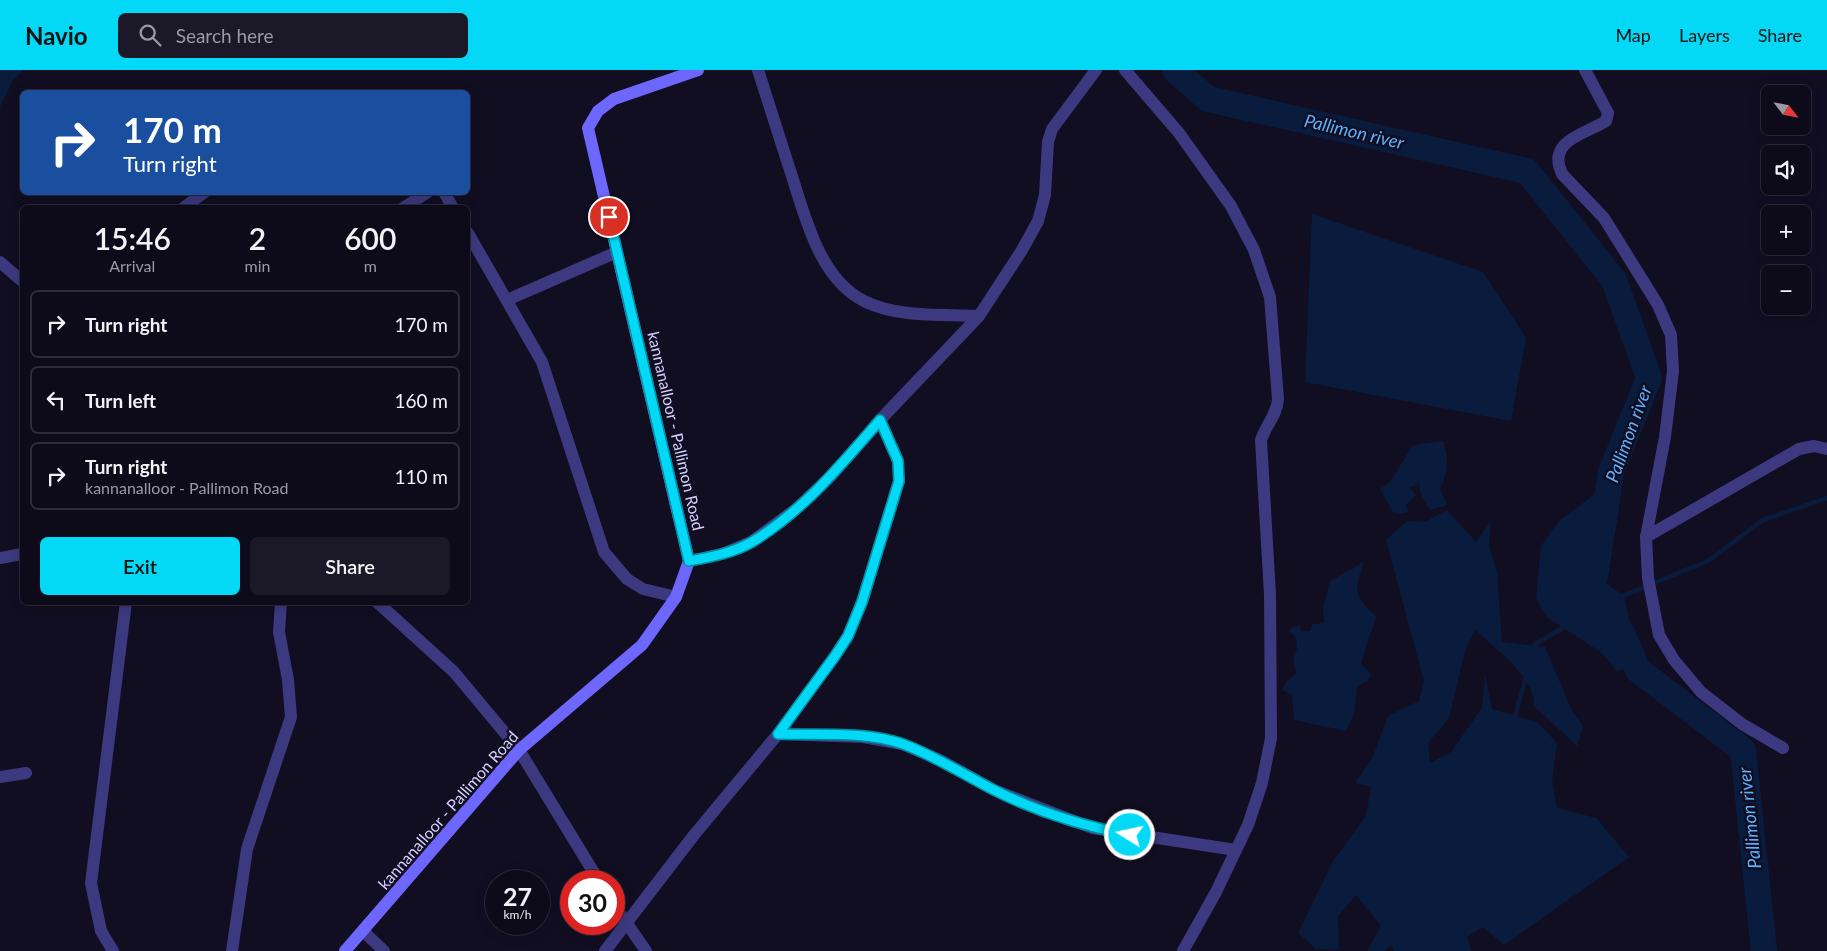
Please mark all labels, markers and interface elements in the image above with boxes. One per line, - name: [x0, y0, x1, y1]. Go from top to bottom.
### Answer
- search box: [118, 13, 468, 58]
- text: Navio: [25, 21, 88, 50]
- icon: search: [136, 21, 164, 49]
- text: Search here: [176, 24, 274, 47]
- text: Map: [1615, 24, 1651, 46]
- text: Layers: [1679, 24, 1730, 46]
- text: Share: [1758, 24, 1802, 46]
- north arrow: [1761, 85, 1811, 135]
- map controls: [1761, 85, 1811, 315]
- text: 170 m: [123, 108, 222, 150]
- water label: Pallimon river: [1302, 109, 1407, 153]
- icon: right: [40, 110, 105, 175]
- button: sound: [1761, 145, 1811, 195]
- text: Turn right: [123, 150, 217, 177]
- pin: [588, 196, 630, 238]
- icon: arrive: [595, 203, 623, 231]
- button: +: [1761, 205, 1811, 255]
- text: 15:46: [94, 220, 171, 256]
- text: 2: [249, 220, 266, 256]
- text: 600: [344, 220, 396, 256]
- text: Arrival: [109, 256, 155, 275]
- text: min: [245, 256, 270, 275]
- text: m: [364, 256, 377, 275]
- button: −: [1761, 265, 1811, 315]
- icon: right: [42, 310, 70, 338]
- text: Turn right: [85, 313, 167, 336]
- text: 170 m: [394, 313, 448, 336]
- street label: kannanalloor - Pallimon Road: [644, 330, 709, 532]
- water label: Pallimon river: [1600, 381, 1656, 485]
- icon: left: [42, 386, 70, 414]
- text: Turn left: [85, 389, 156, 412]
- text: 160 m: [394, 389, 448, 412]
- text: Turn right: [85, 455, 167, 478]
- icon: right: [42, 462, 70, 490]
- text: 110 m: [394, 465, 448, 488]
- text: kannanalloor - Pallimon Road: [85, 478, 289, 497]
- button: Exit: [40, 537, 240, 595]
- button: Share: [250, 537, 450, 595]
- street label: kannanalloor - Pallimon Road: [374, 727, 522, 893]
- water label: Pallimon river: [1733, 766, 1765, 870]
- position arrow: [1103, 808, 1155, 860]
- speed limit sign: 30: [560, 870, 625, 935]
- text: 27: [503, 881, 532, 911]
- text: km/h: [503, 907, 532, 922]

